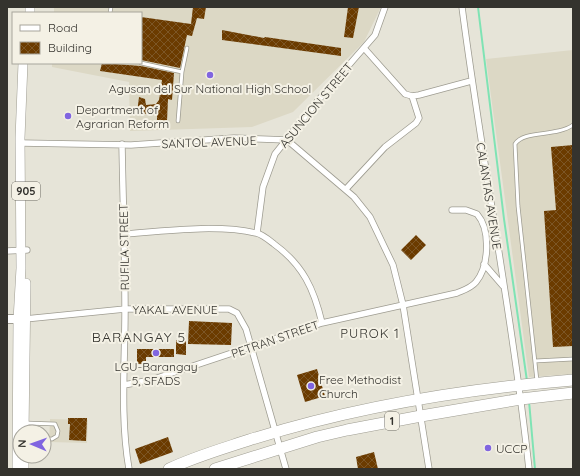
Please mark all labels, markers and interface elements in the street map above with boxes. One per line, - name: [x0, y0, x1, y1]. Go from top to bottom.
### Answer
- legend: [12, 12, 142, 64]
- text: Road: [48, 20, 78, 35]
- text: Building: [48, 40, 92, 55]
- street label: ASUNCION STREET: [276, 59, 356, 151]
- marker: Agusan del Sur National High School: [205, 70, 215, 80]
- place label: Agusan del Sur National High School: [109, 81, 311, 96]
- place label: Department of Agrarian Reform: [76, 102, 169, 131]
- marker: Department of Agrarian Reform: [63, 111, 73, 121]
- street label: SANTOL AVENUE: [161, 133, 257, 151]
- street label: CALANTAS AVENUE: [473, 141, 505, 251]
- road number: 905: [12, 182, 40, 200]
- street label: RUFILA STREET: [116, 204, 132, 290]
- street label: YAKAL AVENUE: [132, 302, 218, 317]
- street label: PETRAN STREET: [229, 317, 321, 361]
- district label: PUROK 1: [340, 325, 400, 341]
- district label: BARANGAY 5: [92, 328, 186, 346]
- marker: LGU-Barangay 5, SFADS: [151, 348, 161, 358]
- place label: LGU-Barangay 5, SFADS: [114, 359, 198, 388]
- place label: Free Methodist Church: [319, 372, 401, 401]
- marker: Free Methodist Church: [306, 381, 316, 391]
- road number: 1: [385, 412, 399, 430]
- north arrow: [12, 424, 52, 464]
- text: N: [15, 439, 29, 448]
- place label: UCCP: [496, 441, 527, 456]
- marker: UCCP: [483, 443, 493, 453]

